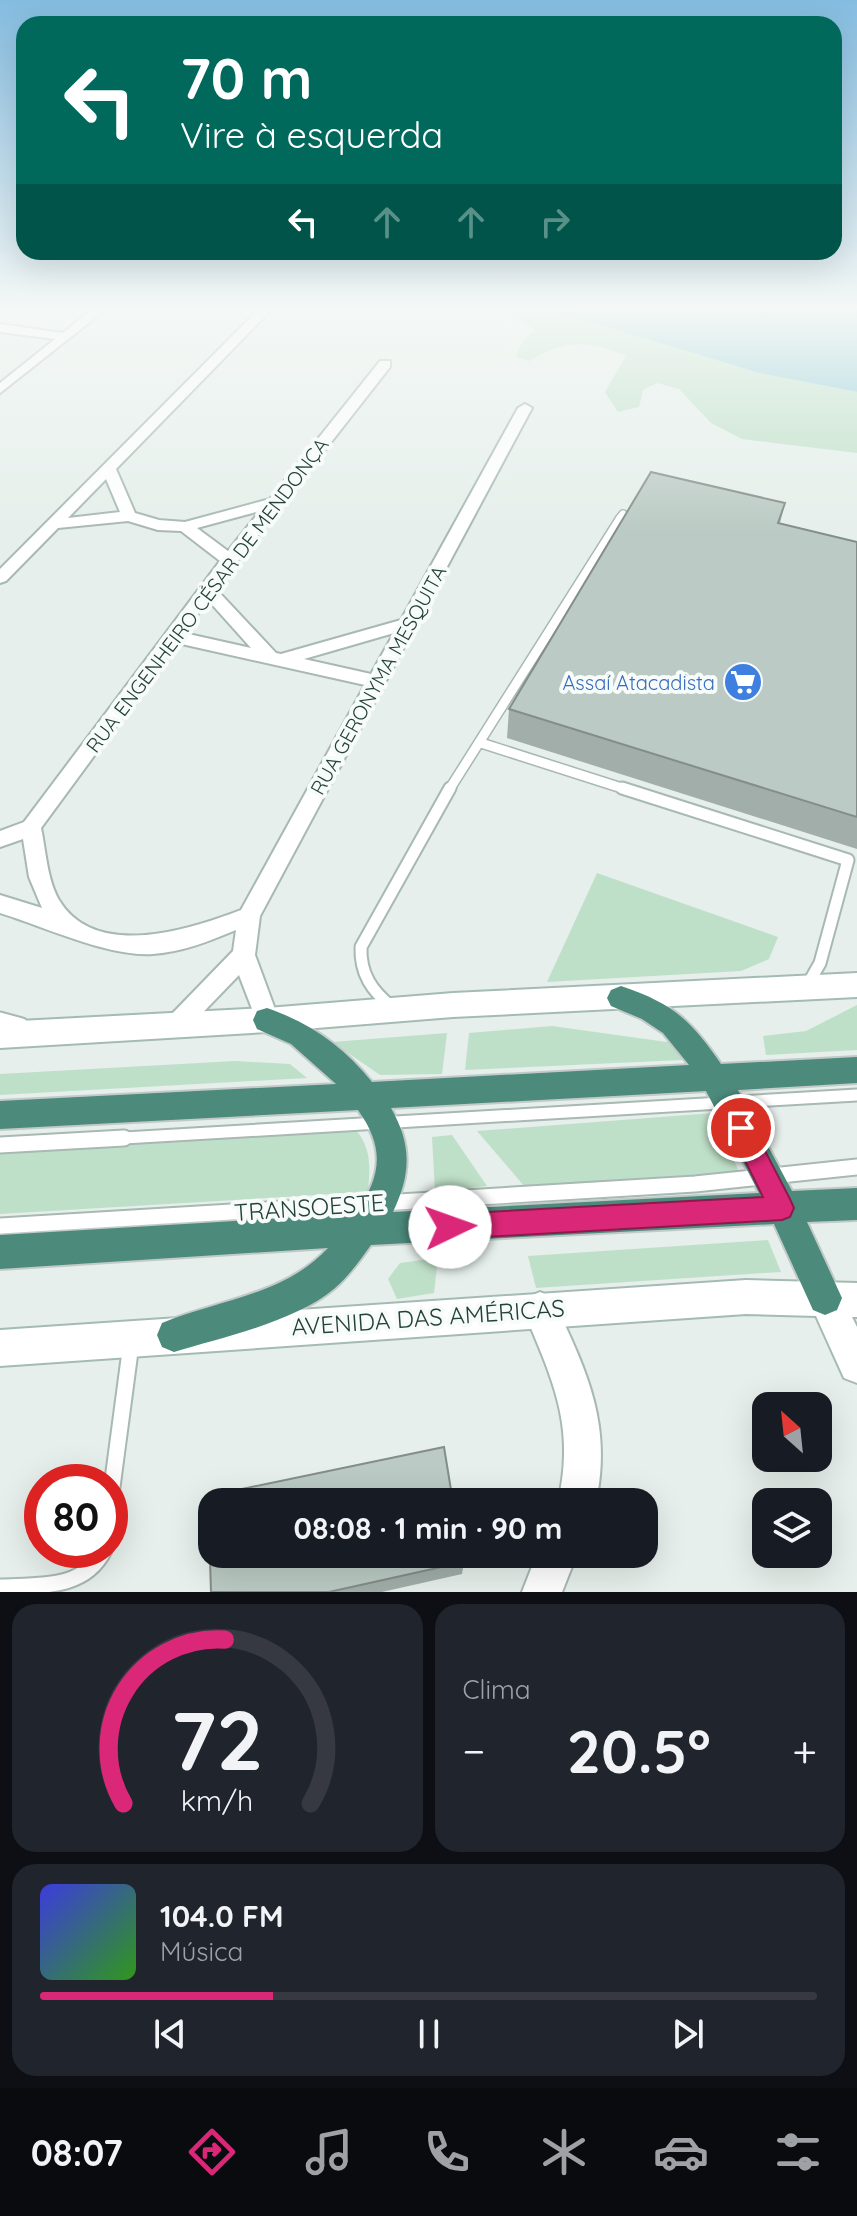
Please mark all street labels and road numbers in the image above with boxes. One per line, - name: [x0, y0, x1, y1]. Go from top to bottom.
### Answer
- street label: RUA ENGENHEIRO CÉSAR DE MENDONÇA: [80, 433, 334, 757]
- street label: RUA GERONYMA MESQUITA: [304, 561, 452, 799]
- street label: TRANSOESTE: [233, 1187, 385, 1227]
- street label: AVENIDA DAS AMÉRICAS: [290, 1292, 566, 1342]

